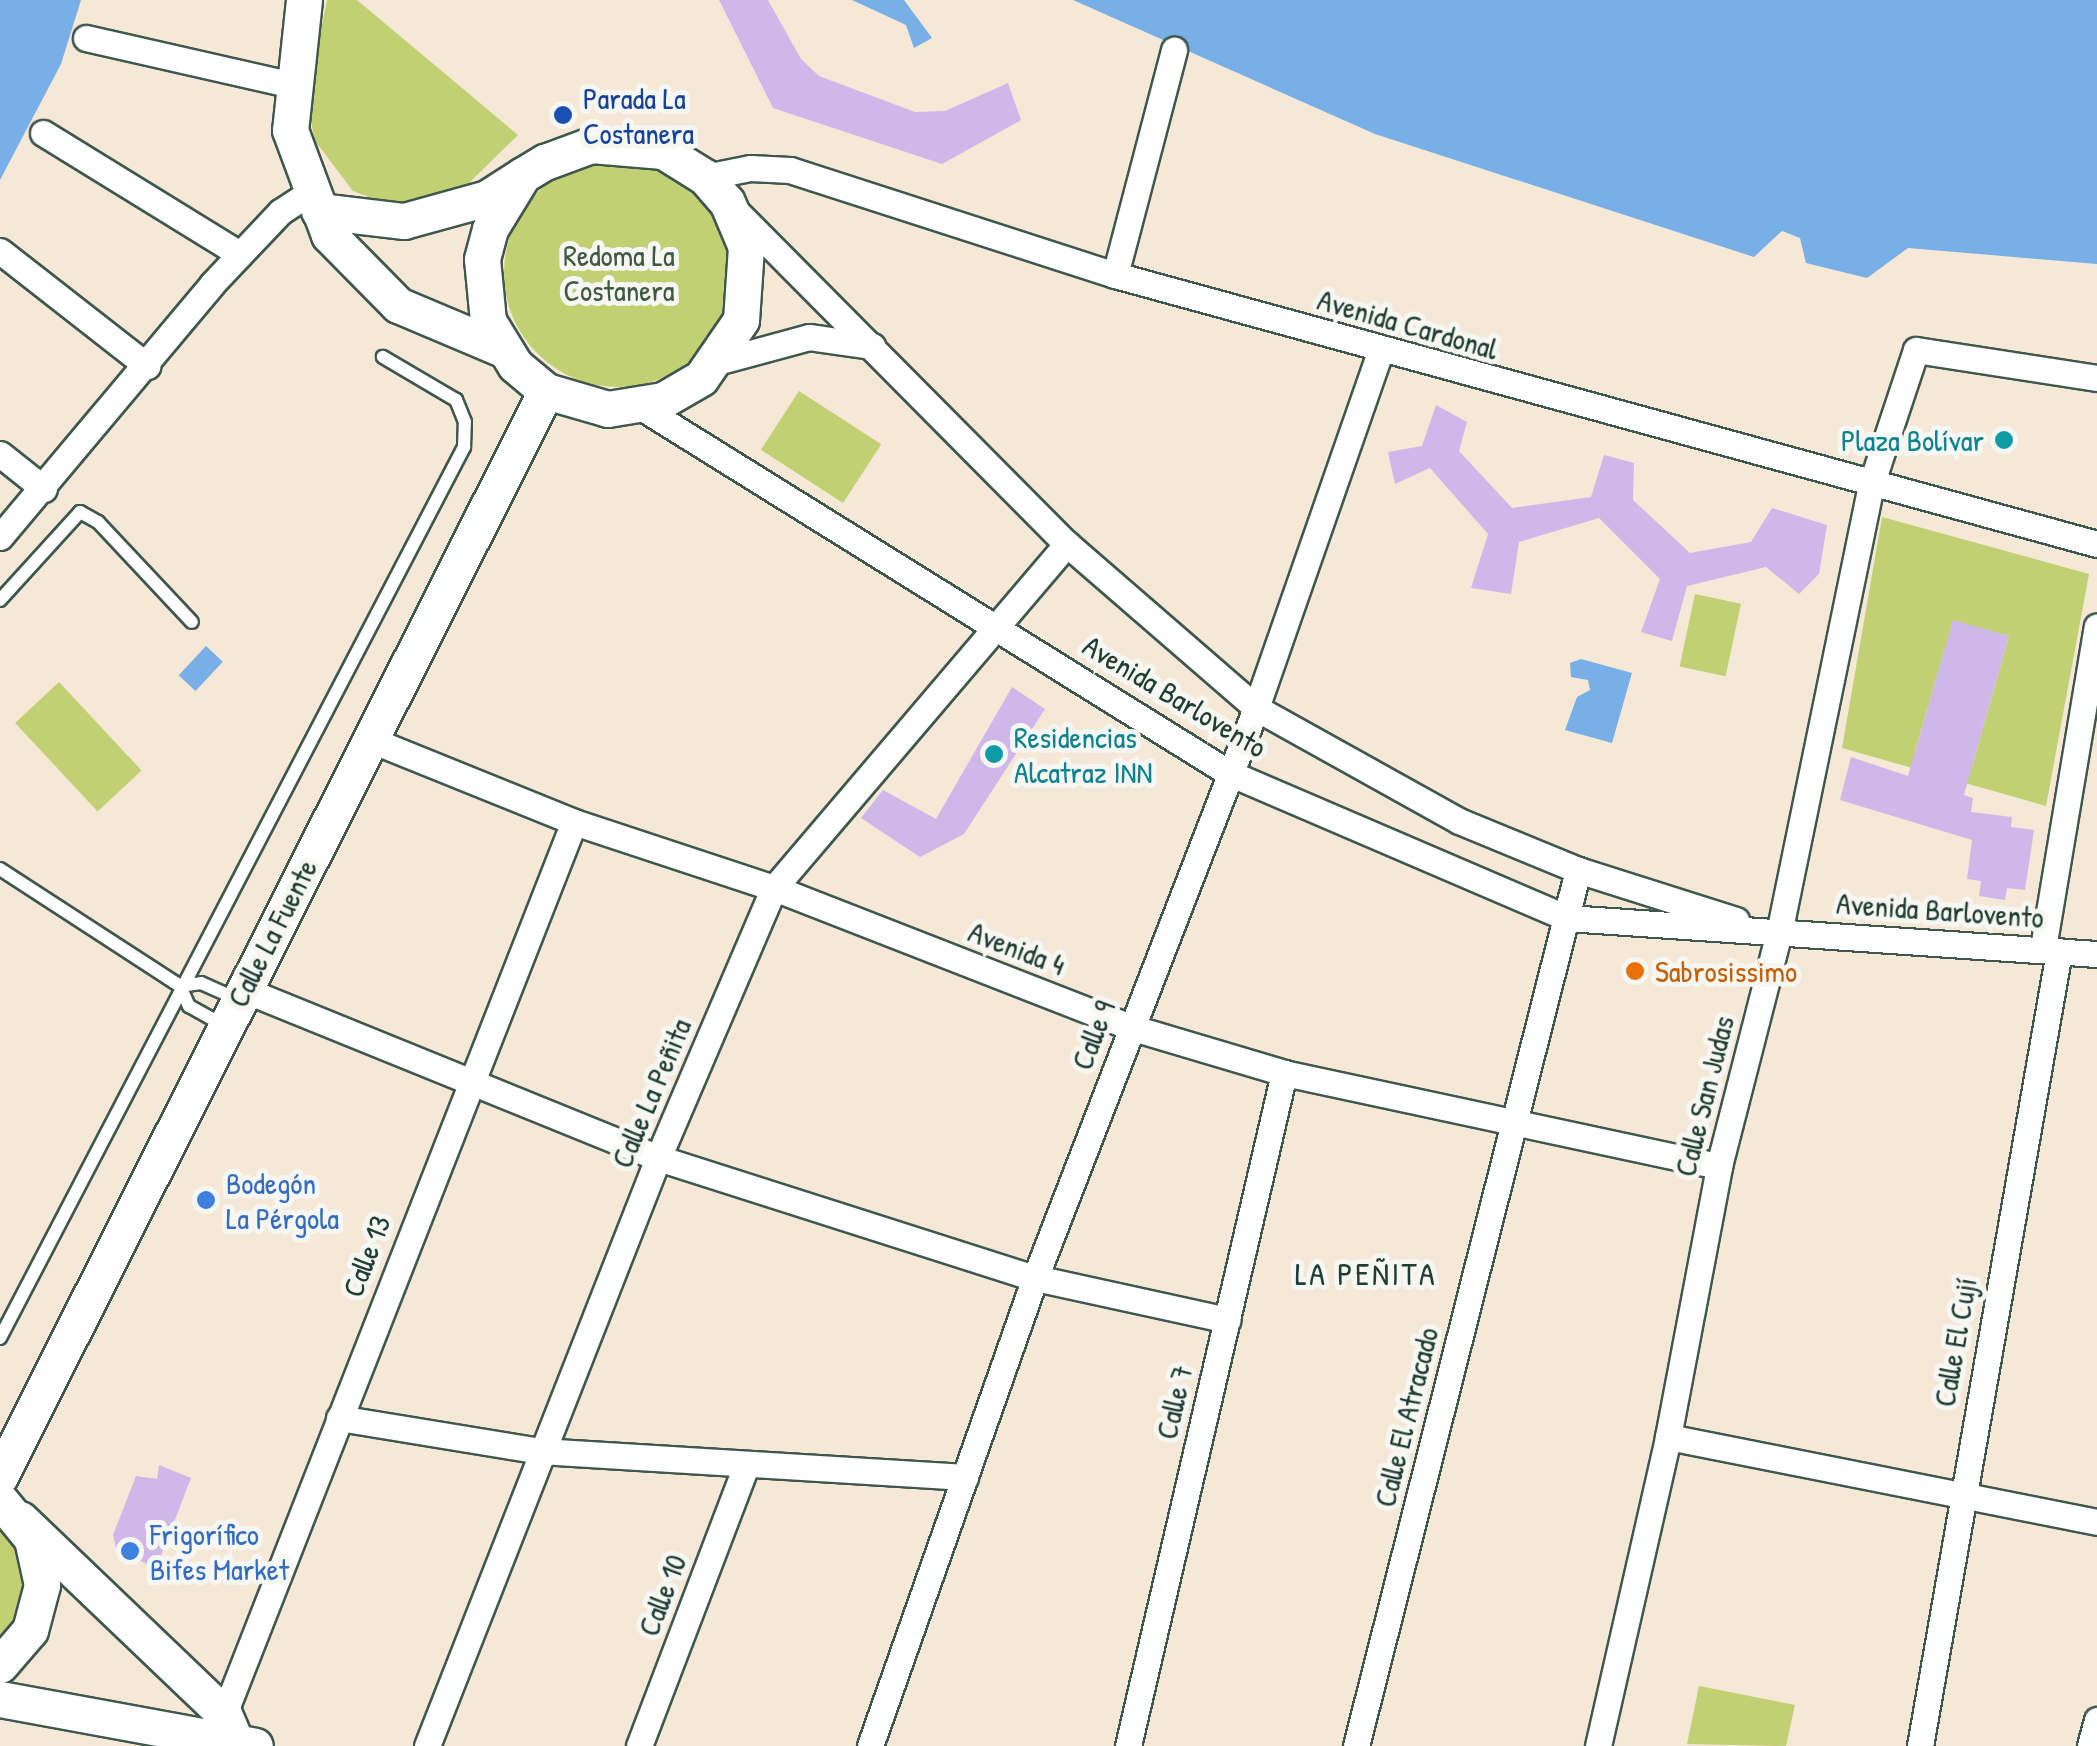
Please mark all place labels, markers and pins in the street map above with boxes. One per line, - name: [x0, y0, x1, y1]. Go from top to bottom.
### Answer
- place label: Parada La Costanera: [583, 80, 694, 150]
- marker: Parada La Costanera: [552, 104, 574, 126]
- place label: Plaza Bolívar: [1841, 422, 1984, 458]
- marker: Plaza Bolívar: [1993, 429, 2015, 451]
- place label: Residencias Alcatraz INN: [1014, 719, 1152, 790]
- marker: Residencias Alcatraz INN: [983, 743, 1005, 765]
- place label: Sabrosissimo: [1655, 953, 1797, 989]
- marker: Sabrosissimo: [1624, 960, 1646, 982]
- place label: Bodegón La Pérgola: [226, 1165, 339, 1236]
- marker: Bodegón La Pérgola: [195, 1189, 217, 1211]
- place label: Frigorífico Bifes Market: [150, 1516, 289, 1586]
- marker: Frigorífico Bifes Market: [119, 1540, 141, 1562]

